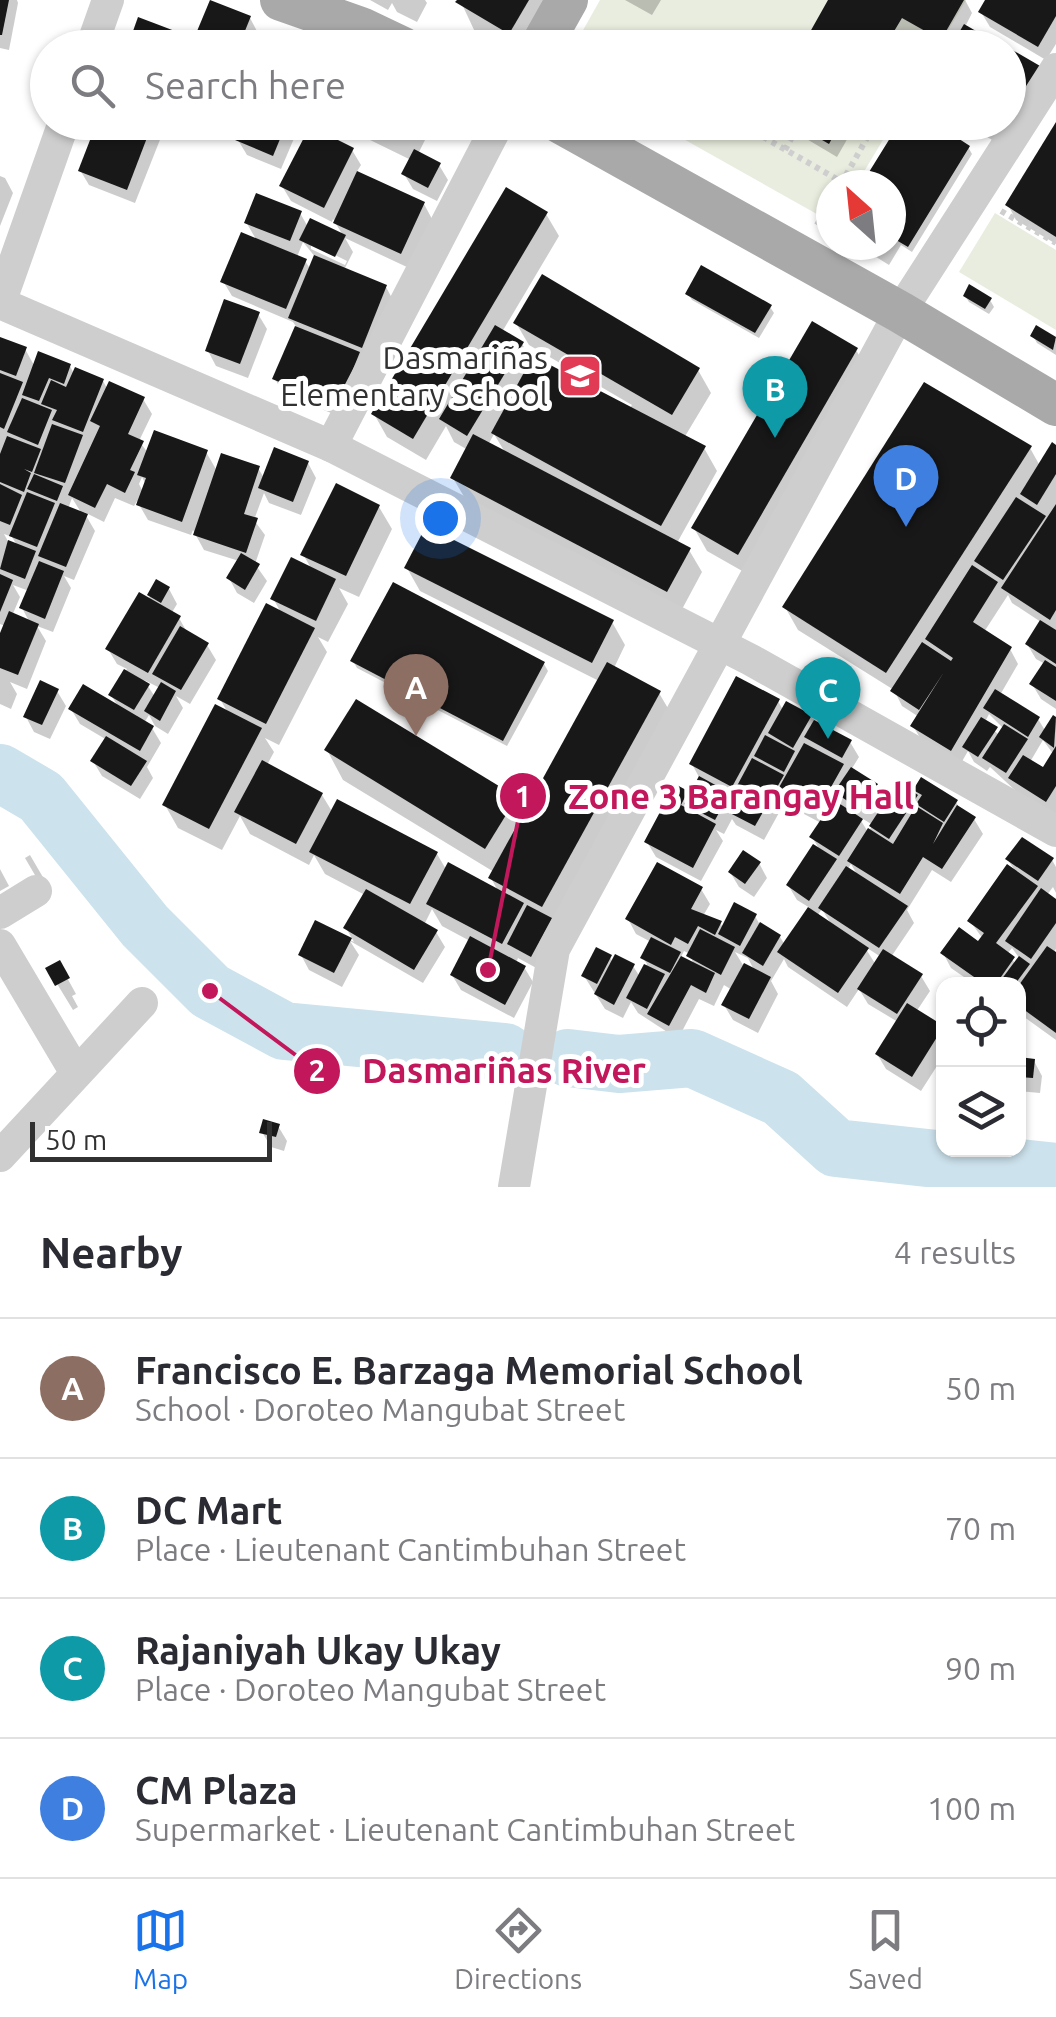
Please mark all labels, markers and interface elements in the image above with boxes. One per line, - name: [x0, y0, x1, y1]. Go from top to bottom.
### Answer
- search box: [30, 30, 1026, 140]
- icon: search: [65, 58, 120, 113]
- text: Search here: [145, 64, 346, 106]
- north arrow: [816, 170, 906, 260]
- place label: Dasmariñas Elementary School: [280, 339, 548, 412]
- school or university icon: Dasmariñas Elementary School: [557, 353, 603, 399]
- pin: B: [742, 356, 808, 438]
- pin: D: [874, 444, 938, 527]
- your location: [415, 493, 466, 544]
- pin: A: [384, 654, 448, 736]
- pin: C: [796, 656, 860, 739]
- callout: Zone 3 Barangay Hall: [498, 764, 934, 829]
- text: Zone 3 Barangay Hall: [568, 776, 914, 816]
- text: 1: [515, 779, 531, 813]
- map controls: [936, 977, 1026, 1157]
- button: locate: [936, 977, 1026, 1067]
- callout: Dasmariñas River: [292, 1038, 666, 1103]
- text: Dasmariñas River: [362, 1050, 646, 1090]
- text: 2: [309, 1053, 325, 1087]
- button: layers: [936, 1067, 1026, 1157]
- scale bar: [30, 1117, 272, 1162]
- text: 50 m: [45, 1124, 107, 1155]
- text: Nearby: [40, 1229, 183, 1276]
- text: 4 results: [894, 1234, 1016, 1270]
- text: Francisco E. Barzaga Memorial School: [135, 1349, 803, 1391]
- text: A: [61, 1370, 84, 1406]
- text: 50 m: [945, 1370, 1016, 1406]
- text: School · Doroteo Mangubat Street: [135, 1391, 625, 1427]
- text: DC Mart: [135, 1489, 282, 1531]
- text: B: [62, 1510, 83, 1546]
- text: 70 m: [945, 1510, 1016, 1546]
- text: Place · Lieutenant Cantimbuhan Street: [135, 1531, 686, 1567]
- text: Rajaniyah Ukay Ukay: [135, 1629, 501, 1671]
- text: C: [62, 1650, 83, 1686]
- text: 90 m: [945, 1650, 1016, 1686]
- text: Place · Doroteo Mangubat Street: [135, 1671, 606, 1707]
- text: CM Plaza: [135, 1769, 298, 1811]
- text: D: [61, 1790, 84, 1826]
- text: 100 m: [927, 1790, 1016, 1826]
- text: Supermarket · Lieutenant Cantimbuhan Street: [135, 1811, 795, 1847]
- tab: Map: [133, 1903, 188, 1994]
- tab: Directions: [454, 1903, 582, 1994]
- tab: Saved: [848, 1903, 923, 1994]

